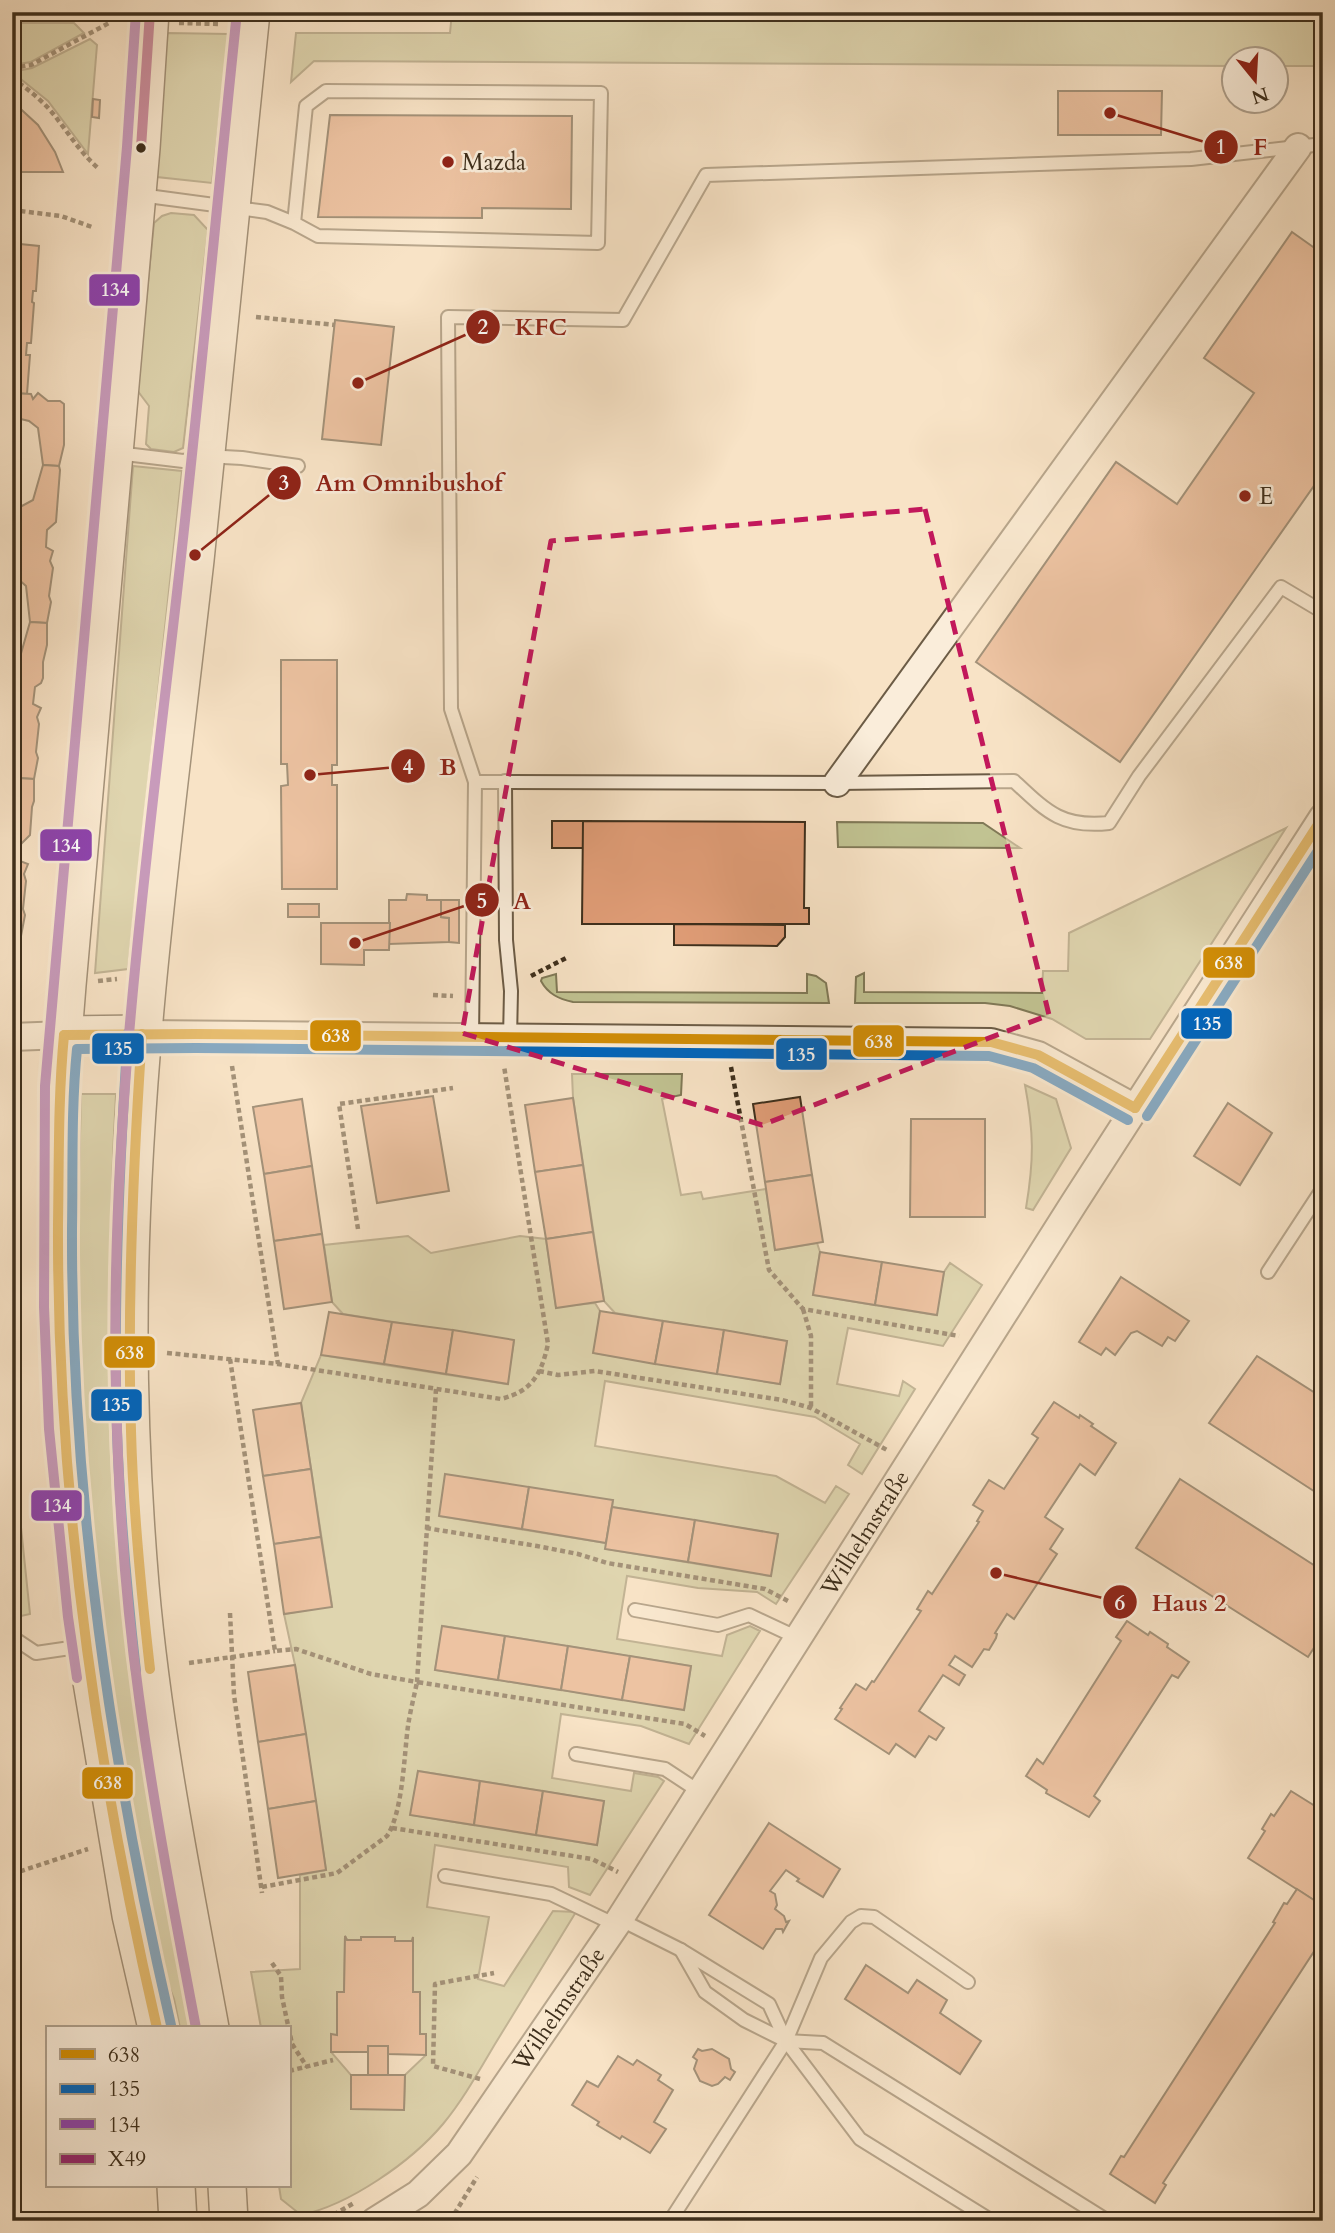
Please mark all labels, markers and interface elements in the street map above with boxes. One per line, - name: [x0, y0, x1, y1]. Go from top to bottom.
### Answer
- north arrow: [1220, 46, 1290, 116]
- text: N: [1248, 80, 1272, 110]
- callout: F: [1204, 124, 1281, 169]
- text: F: [1253, 131, 1267, 164]
- text: 1: [1216, 133, 1226, 162]
- unlabelled marker: [134, 141, 148, 155]
- place label: Mazda: [462, 147, 526, 178]
- marker: Mazda: [440, 154, 456, 170]
- line badge: 134: [88, 273, 141, 307]
- text: 134: [100, 277, 130, 303]
- callout: KFC: [465, 304, 581, 349]
- text: KFC: [515, 311, 567, 344]
- text: 2: [478, 313, 489, 342]
- callout: Am Omnibushof: [267, 460, 517, 505]
- text: Am Omnibushof: [315, 467, 506, 500]
- text: 3: [279, 469, 289, 498]
- place label: E: [1259, 481, 1273, 512]
- marker: E: [1237, 488, 1253, 504]
- callout: B: [391, 744, 471, 789]
- text: B: [439, 751, 457, 784]
- text: 4: [403, 753, 414, 782]
- line badge: 134: [39, 828, 93, 862]
- text: 134: [51, 833, 81, 859]
- callout: A: [464, 878, 545, 923]
- text: A: [513, 885, 531, 918]
- text: 5: [477, 887, 487, 916]
- line badge: 638: [1202, 946, 1256, 979]
- text: 638: [1214, 950, 1244, 976]
- line badge: 135: [1180, 1007, 1233, 1040]
- text: 135: [1192, 1011, 1222, 1037]
- line badge: 638: [309, 1019, 362, 1052]
- text: 638: [321, 1023, 351, 1049]
- line badge: 638: [852, 1024, 905, 1058]
- text: 638: [864, 1029, 894, 1055]
- line badge: 135: [91, 1032, 145, 1065]
- text: 135: [103, 1036, 133, 1062]
- line badge: 135: [775, 1037, 828, 1071]
- text: 135: [786, 1042, 816, 1068]
- line badge: 638: [103, 1335, 156, 1369]
- text: 638: [115, 1340, 145, 1366]
- line badge: 135: [90, 1388, 143, 1422]
- text: 135: [101, 1392, 131, 1418]
- street label: Wilhelmstraße: [813, 1464, 916, 1603]
- line badge: 134: [30, 1489, 83, 1522]
- text: 134: [42, 1493, 72, 1519]
- callout: Haus 2: [1103, 1580, 1241, 1625]
- text: Haus 2: [1152, 1587, 1226, 1620]
- text: 6: [1115, 1589, 1126, 1618]
- line badge: 638: [81, 1766, 134, 1800]
- text: 638: [93, 1770, 123, 1796]
- street label: Wilhelmstraße: [505, 1941, 612, 2078]
- legend: [46, 2026, 290, 2188]
- text: 638: [108, 2041, 140, 2070]
- text: 135: [108, 2075, 140, 2104]
- text: 134: [108, 2111, 141, 2140]
- text: X49: [108, 2145, 146, 2174]

